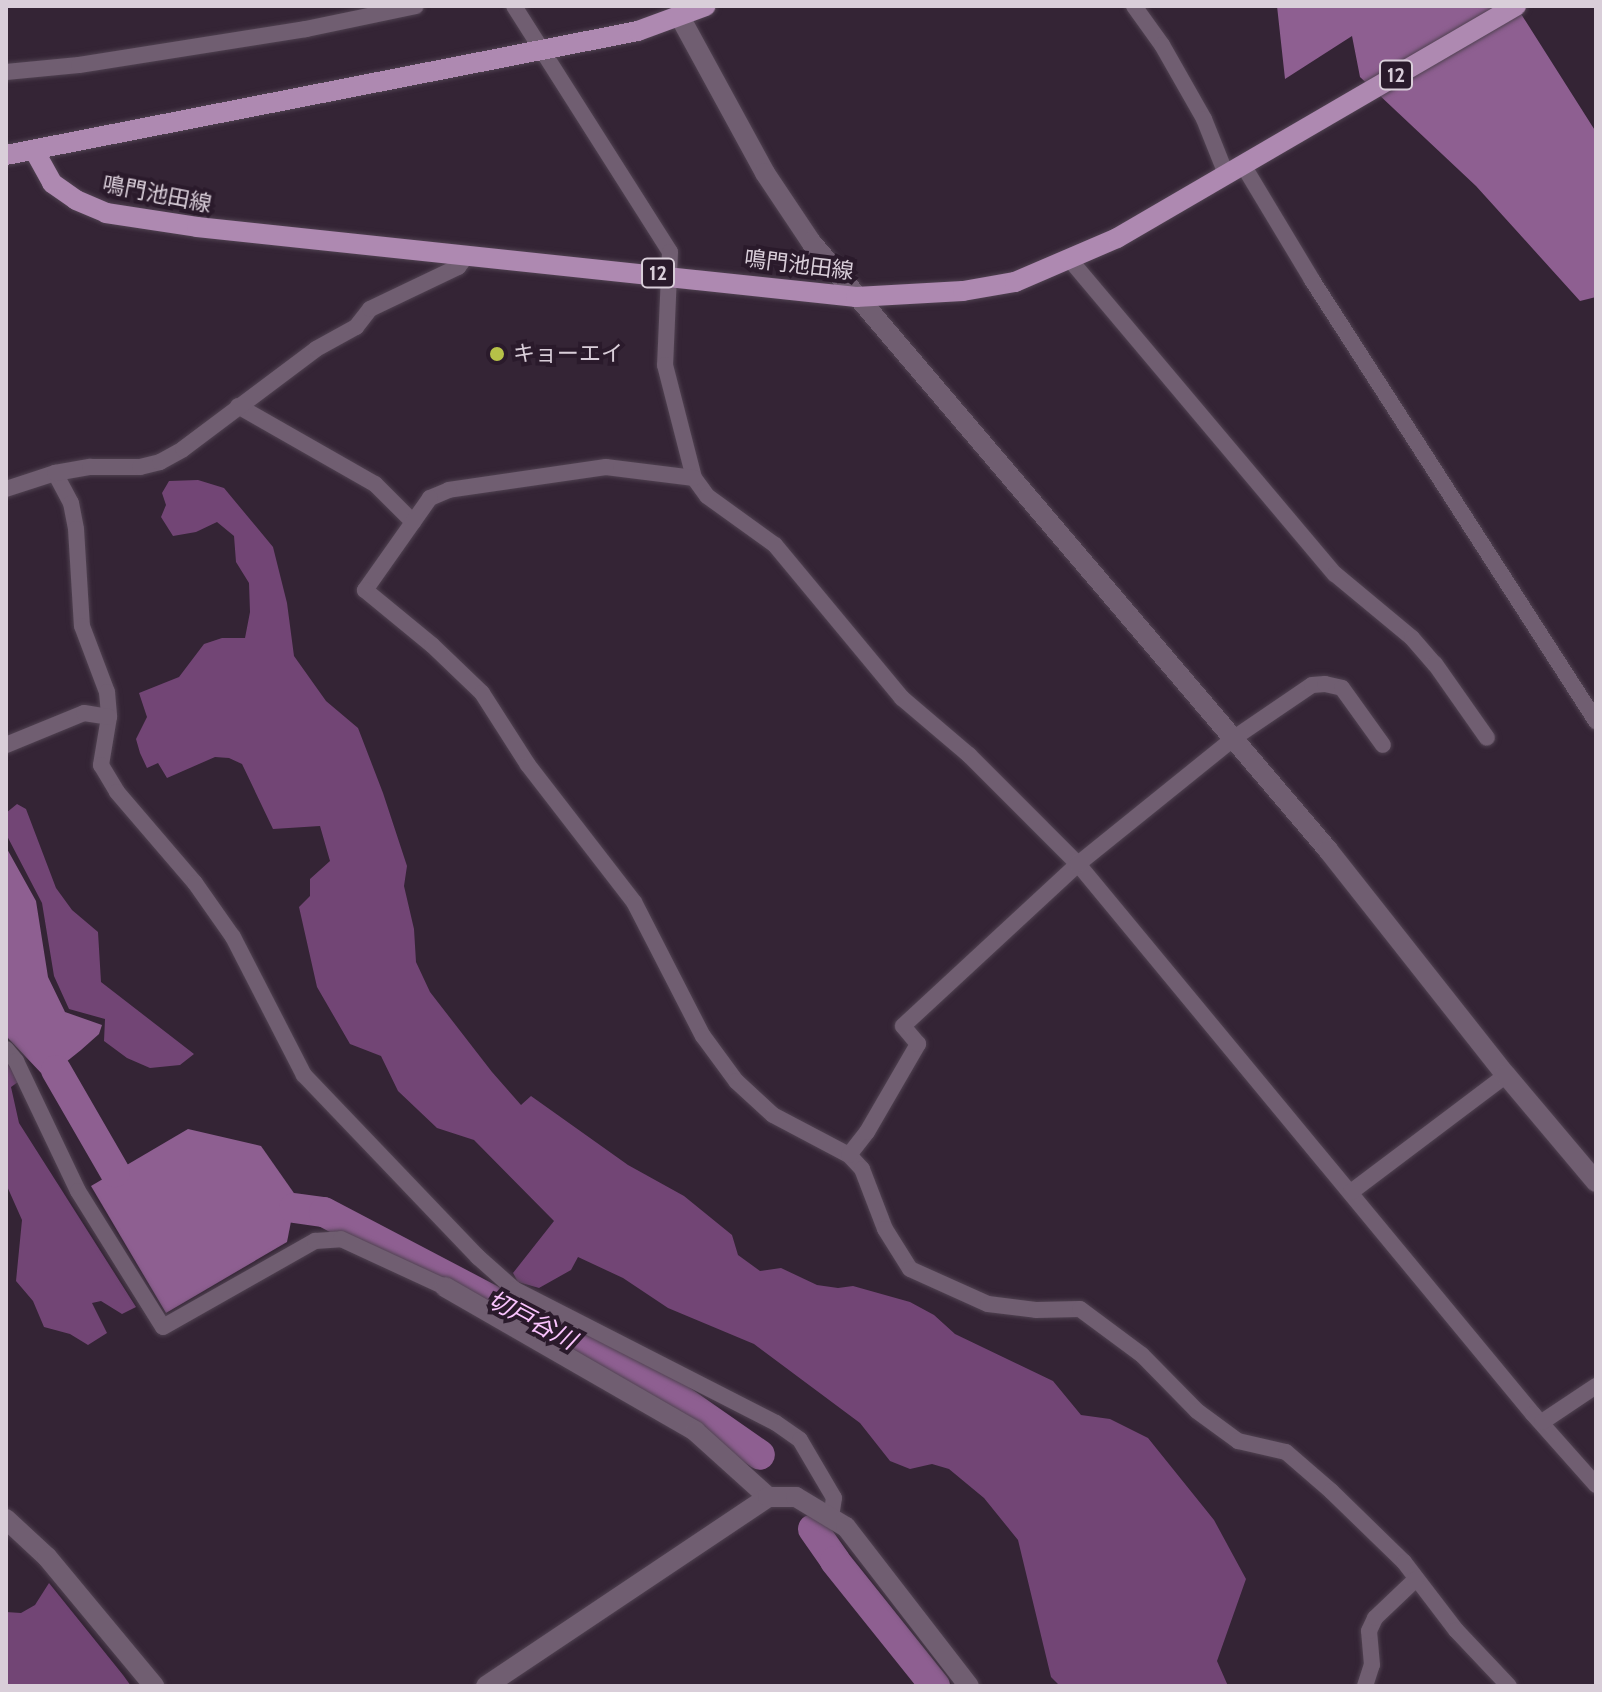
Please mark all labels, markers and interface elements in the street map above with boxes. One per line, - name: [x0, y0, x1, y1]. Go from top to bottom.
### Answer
- road number: 12: [1378, 59, 1414, 91]
- street label: 鳴門池田線: [100, 171, 214, 217]
- street label: 鳴門池田線: [743, 245, 855, 285]
- road number: 12: [640, 257, 676, 289]
- place label: キョーエイ: [513, 341, 623, 367]
- marker: キョーエイ: [488, 345, 506, 363]
- water label: 切戸谷川: [483, 1285, 581, 1355]

